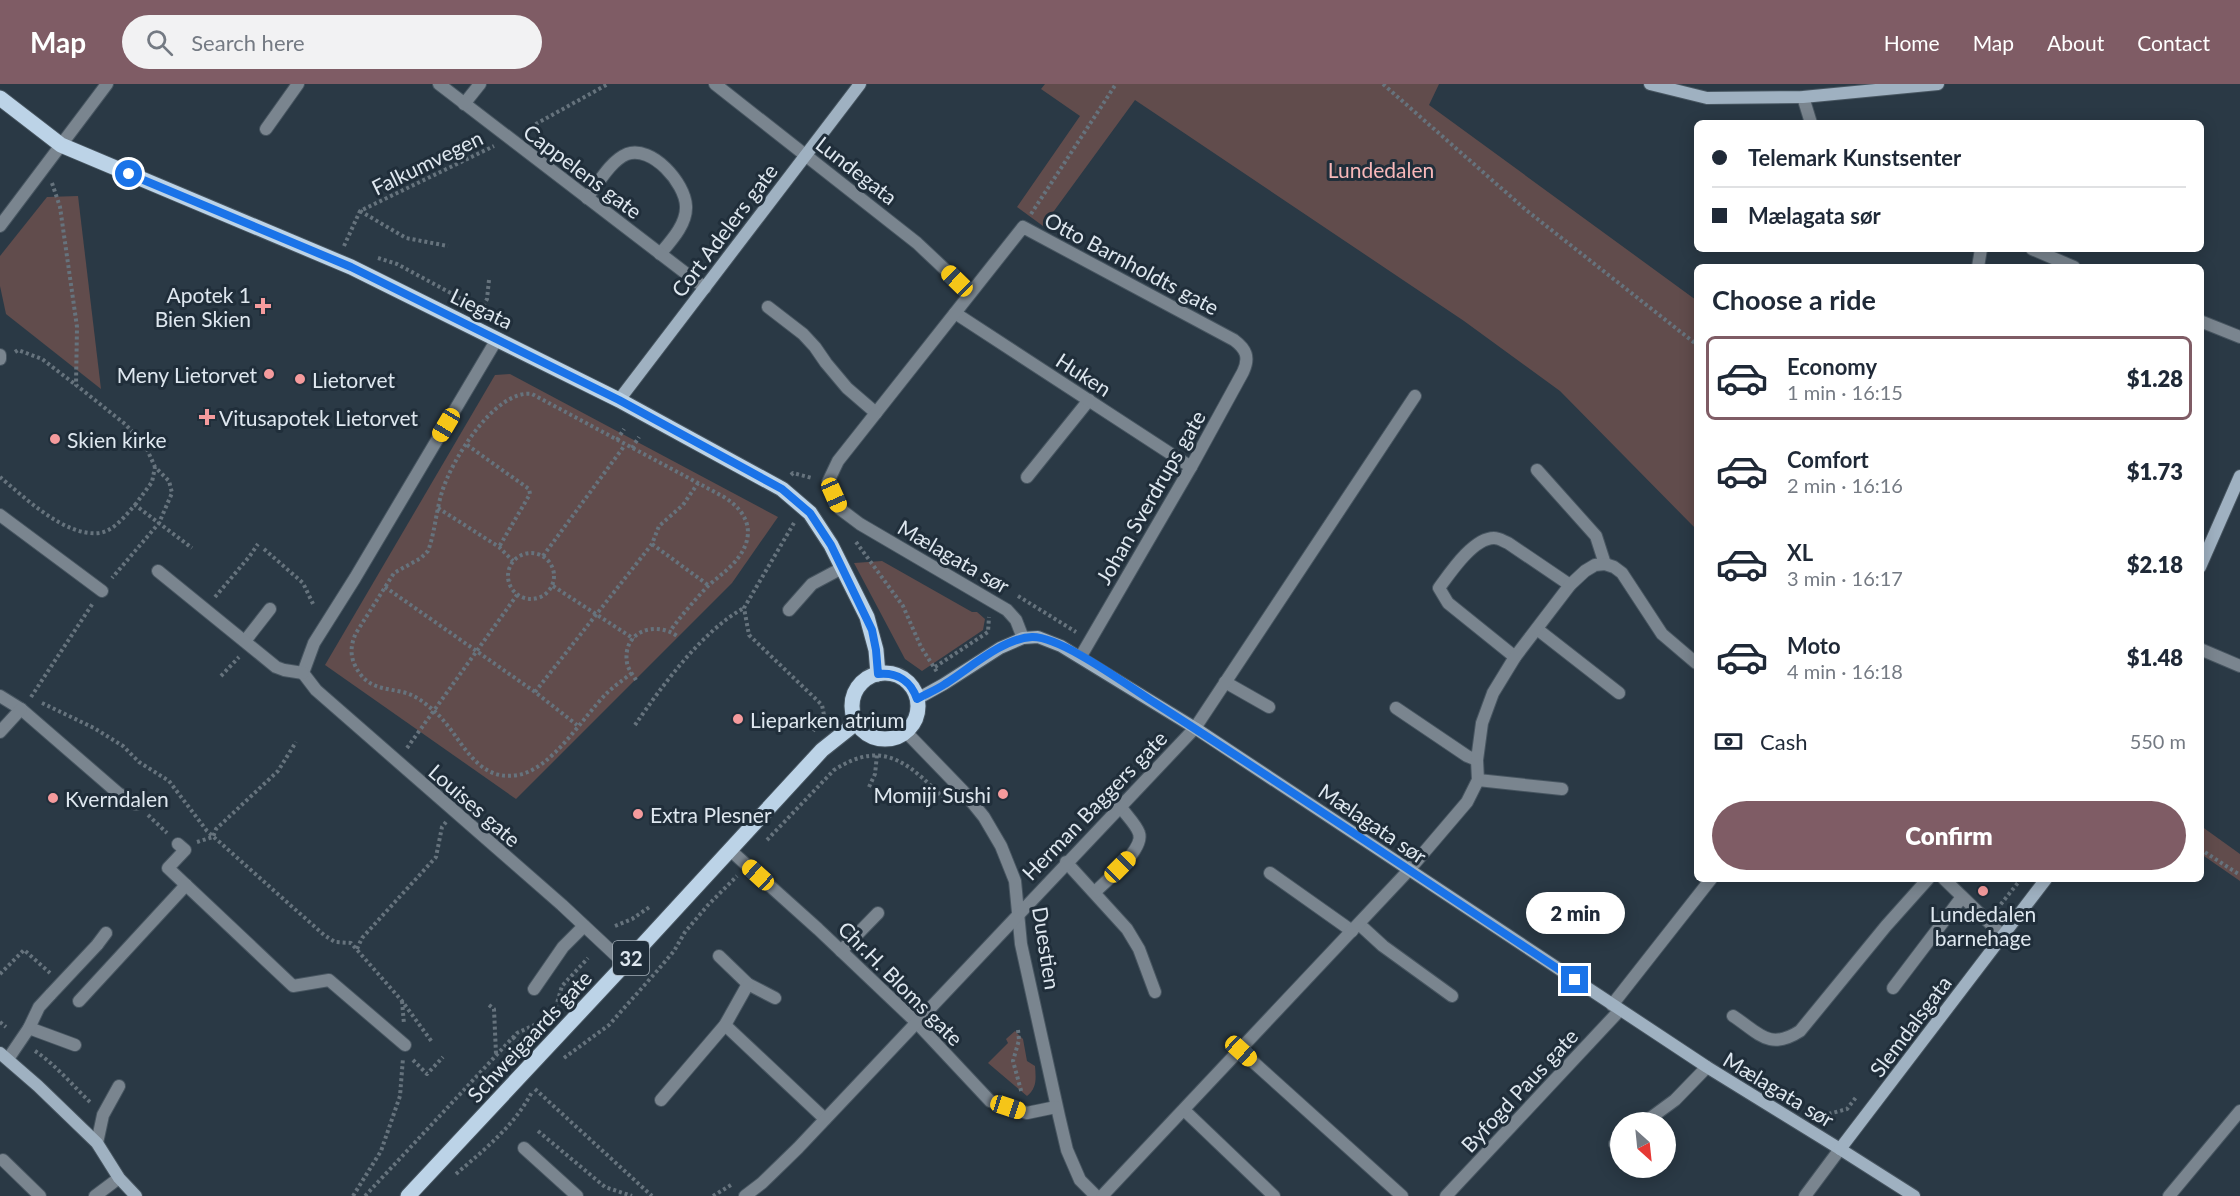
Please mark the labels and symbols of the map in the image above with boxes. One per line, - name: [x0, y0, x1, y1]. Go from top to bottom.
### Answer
- street label: Cappelens gate: [519, 119, 647, 223]
- street label: Falkumvegen: [367, 124, 487, 200]
- street label: Lundegata: [812, 131, 902, 209]
- park label: Lundedalen: [1328, 157, 1434, 182]
- street label: Cort Adelers gate: [666, 158, 782, 302]
- route start: [115, 160, 142, 187]
- street label: Otto Barnholdts gate: [1041, 207, 1223, 319]
- car: [938, 262, 976, 300]
- place label: Apotek 1 Bien Skien: [155, 282, 251, 331]
- street label: Liegata: [447, 282, 517, 334]
- marker: Apotek 1 Bien Skien: [256, 299, 270, 313]
- street label: Huken: [1052, 347, 1116, 401]
- place label: Meny Lietorvet: [117, 362, 257, 387]
- marker: Meny Lietorvet: [262, 367, 276, 381]
- place label: Lietorvet: [312, 367, 395, 392]
- marker: Lietorvet: [293, 372, 307, 386]
- place label: Vitusapotek Lietorvet: [219, 405, 419, 430]
- car: [429, 405, 463, 445]
- street label: Johan Sverdrups gate: [1090, 406, 1210, 588]
- marker: Vitusapotek Lietorvet: [200, 410, 214, 424]
- place label: Skien kirke: [67, 427, 167, 452]
- marker: Skien kirke: [48, 432, 62, 446]
- car: [818, 475, 850, 515]
- street label: Mælagata sør: [894, 514, 1015, 598]
- place label: Lieparken atrium: [750, 707, 905, 732]
- marker: Lieparken atrium: [731, 712, 745, 726]
- street label: Herman Baggers gate: [1016, 725, 1172, 885]
- street label: Louises gate: [424, 758, 526, 852]
- street label: Mælagata sør: [1314, 778, 1432, 868]
- place label: Momiji Sushi: [873, 782, 991, 807]
- place label: Kverndalen: [65, 786, 169, 811]
- marker: Momiji Sushi: [996, 787, 1010, 801]
- marker: Kverndalen: [46, 791, 60, 805]
- place label: Extra Plesner: [650, 802, 772, 827]
- marker: Extra Plesner: [631, 807, 645, 821]
- car: [1101, 848, 1139, 886]
- car: [739, 856, 777, 894]
- marker: Lundedalen barnehage: [1976, 884, 1990, 898]
- callout: 2 min: [1526, 893, 1624, 935]
- place label: Lundedalen barnehage: [1930, 901, 2036, 950]
- street label: Duestien: [1028, 905, 1066, 991]
- street label: Chr.H. Bloms gate: [834, 916, 968, 1050]
- road number: 32: [613, 941, 649, 975]
- street label: Schweigaards gate: [462, 965, 596, 1107]
- route end: [1561, 966, 1588, 993]
- street label: Slemdalsgata: [1864, 971, 1956, 1081]
- street label: Byfogd Paus gate: [1455, 1023, 1583, 1157]
- car: [1222, 1032, 1260, 1070]
- street label: Mælagata sør: [1719, 1046, 1839, 1132]
- car: [988, 1093, 1028, 1121]
- north arrow: [1610, 1112, 1676, 1178]

